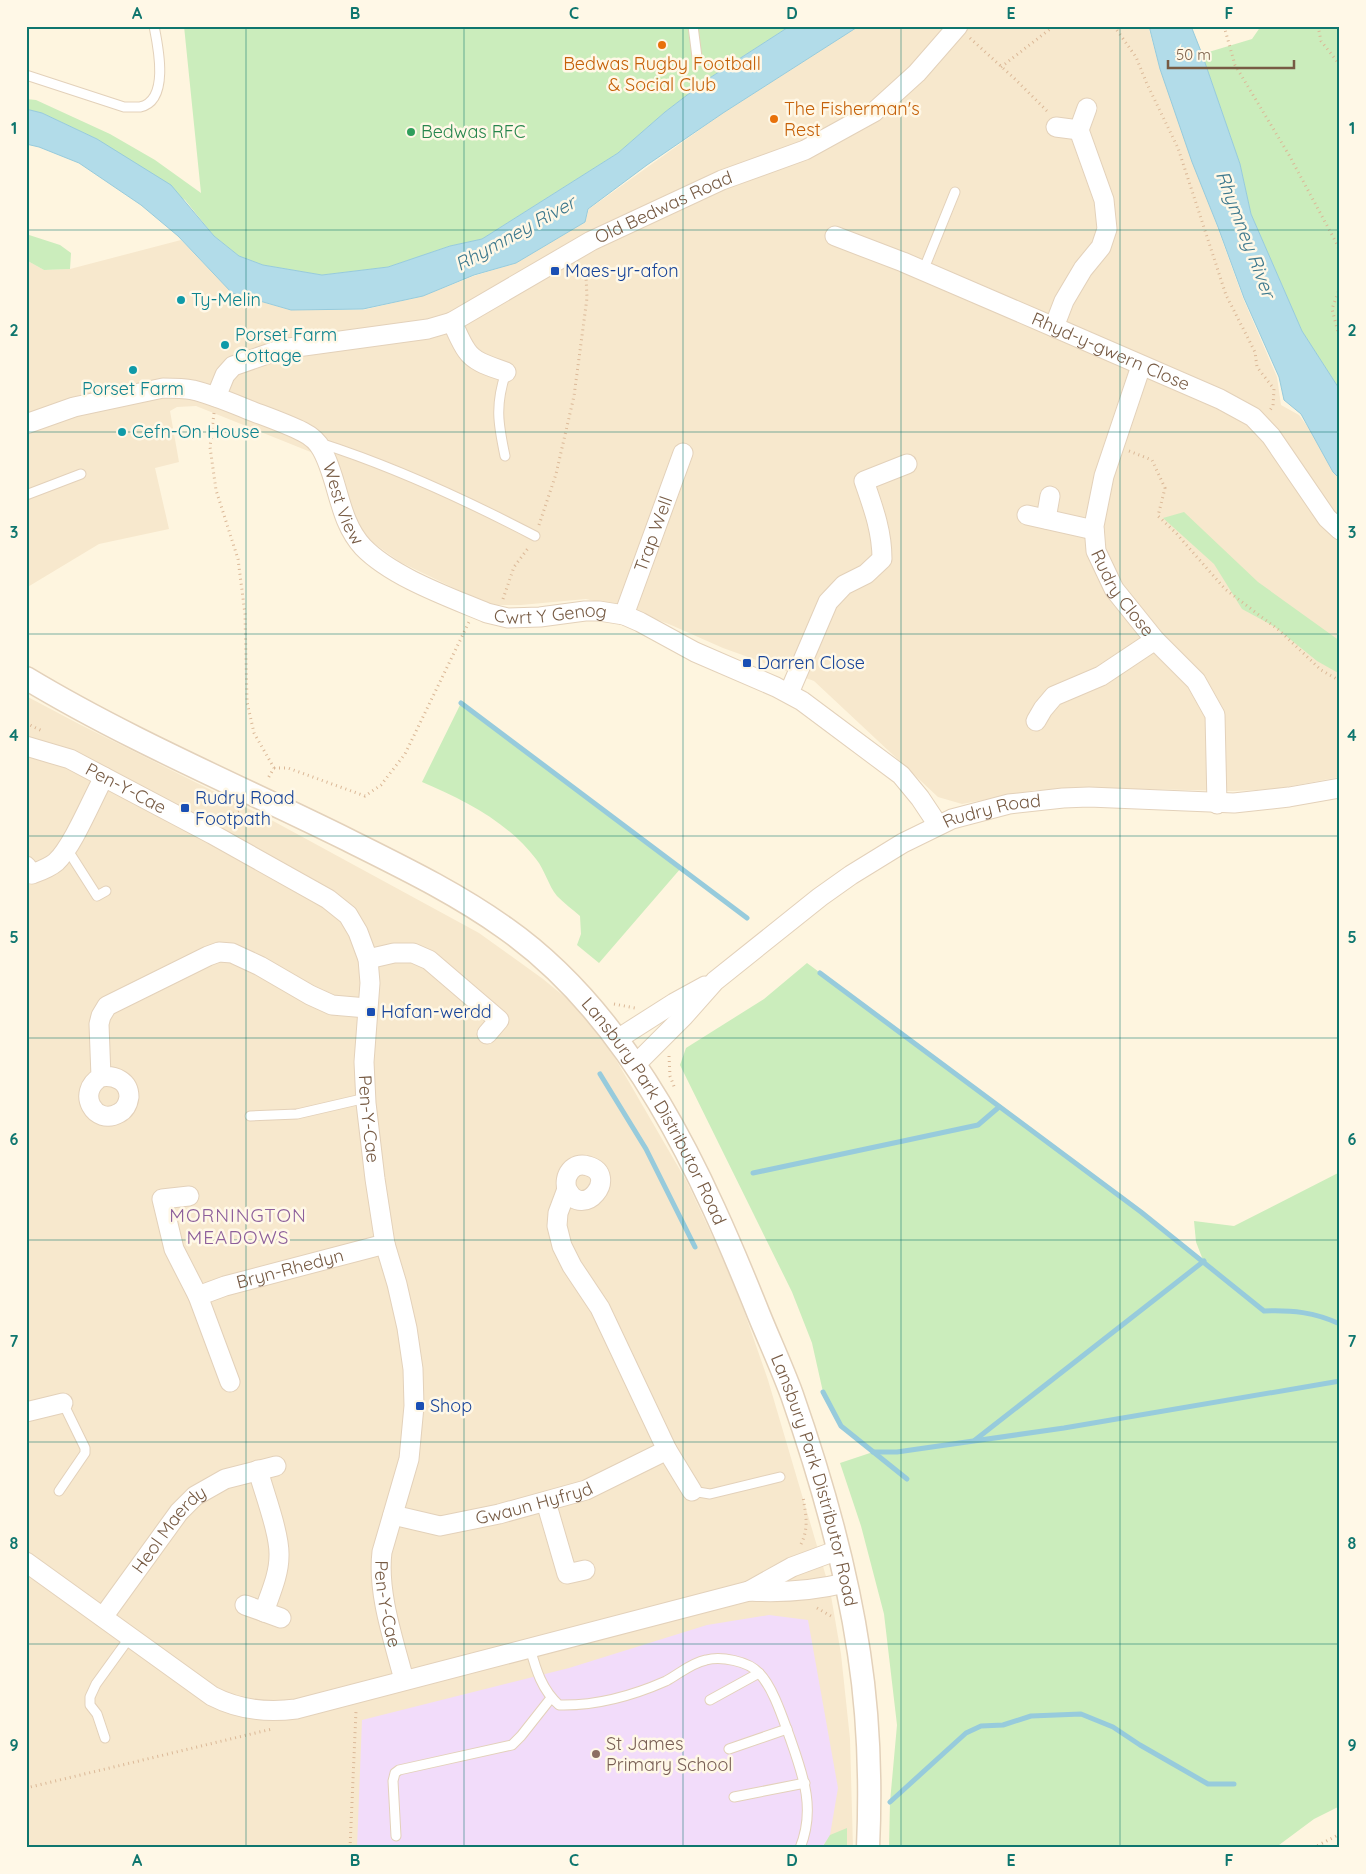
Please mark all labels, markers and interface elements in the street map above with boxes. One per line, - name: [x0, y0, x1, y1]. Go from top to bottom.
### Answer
- text: A: [132, 3, 143, 23]
- text: B: [350, 3, 360, 23]
- text: C: [569, 3, 579, 23]
- text: D: [786, 3, 798, 23]
- text: E: [1006, 3, 1016, 23]
- text: F: [1225, 3, 1234, 23]
- scale bar: [1168, 38, 1295, 70]
- marker: Bedwas Rugby Football & Social Club: [656, 39, 668, 51]
- text: 50 m: [1176, 45, 1211, 64]
- place label: Bedwas Rugby Football & Social Club: [563, 52, 761, 96]
- place label: The Fisherman's Rest: [784, 97, 920, 141]
- marker: The Fisherman's Rest: [768, 113, 780, 125]
- text: 1: [11, 118, 17, 138]
- text: 1: [1349, 118, 1355, 138]
- place label: Bedwas RFC: [421, 120, 526, 143]
- marker: Bedwas RFC: [405, 126, 417, 138]
- street label: Old Bedwas Road: [591, 165, 735, 249]
- water label: Rhymney River: [1211, 167, 1282, 303]
- water label: Rhymney River: [451, 189, 582, 276]
- place label: Maes-yr-afon: [565, 259, 679, 282]
- marker: Maes-yr-afon: [549, 265, 561, 277]
- place label: Ty-Melin: [191, 288, 261, 311]
- marker: Ty-Melin: [175, 294, 187, 306]
- street label: Rhyd-y-gwern Close: [1028, 307, 1193, 396]
- text: 2: [9, 320, 19, 340]
- text: 2: [1347, 320, 1357, 340]
- place label: Porset Farm Cottage: [235, 323, 337, 367]
- marker: Porset Farm Cottage: [219, 339, 231, 351]
- marker: Porset Farm: [127, 364, 139, 376]
- place label: Porset Farm: [82, 377, 184, 400]
- place label: Cefn-On House: [132, 420, 260, 443]
- marker: Cefn-On House: [116, 426, 128, 438]
- street label: West View: [318, 459, 369, 549]
- street label: Trap Well: [629, 493, 677, 575]
- text: 3: [10, 522, 18, 542]
- text: 3: [1348, 522, 1356, 542]
- street label: Rudry Close: [1086, 546, 1160, 641]
- street label: Cwrt Y Genog: [492, 599, 609, 629]
- place label: Darren Close: [757, 651, 865, 674]
- marker: Darren Close: [741, 657, 753, 669]
- text: 4: [9, 725, 19, 745]
- text: 4: [1347, 725, 1357, 745]
- street label: Pen-Y-Cae: [82, 757, 170, 819]
- place label: Rudry Road Footpath: [195, 786, 295, 830]
- street label: Rudry Road: [939, 789, 1042, 833]
- marker: Rudry Road Footpath: [179, 802, 191, 814]
- text: 5: [9, 927, 19, 947]
- text: 5: [1347, 927, 1357, 947]
- street label: Lansbury Park Distributor Road: [577, 992, 732, 1228]
- place label: Hafan-werdd: [381, 1000, 492, 1023]
- marker: Hafan-werdd: [365, 1006, 377, 1018]
- street label: Pen-Y-Cae: [354, 1074, 385, 1164]
- text: 6: [10, 1129, 19, 1149]
- text: 6: [1348, 1129, 1357, 1149]
- district label: MORNINGTON MEADOWS: [169, 1203, 307, 1249]
- street label: Bryn-Rhedyn: [234, 1243, 346, 1294]
- text: 7: [10, 1331, 19, 1351]
- text: 7: [1348, 1331, 1357, 1351]
- street label: Lansbury Park Distributor Road: [766, 1350, 863, 1608]
- place label: Shop: [430, 1394, 472, 1417]
- marker: Shop: [414, 1400, 426, 1412]
- street label: Gwaun Hyfryd: [474, 1476, 597, 1529]
- street label: Heol Maerdy: [126, 1480, 210, 1578]
- text: 8: [10, 1533, 19, 1553]
- text: 8: [1348, 1533, 1357, 1553]
- street label: Pen-Y-Cae: [370, 1560, 407, 1650]
- place label: St James Primary School: [606, 1732, 732, 1776]
- text: 9: [9, 1735, 19, 1755]
- text: 9: [1347, 1735, 1357, 1755]
- marker: St James Primary School: [590, 1748, 602, 1760]
- text: A: [132, 1850, 143, 1870]
- text: B: [350, 1850, 360, 1870]
- text: C: [569, 1850, 579, 1870]
- text: D: [786, 1850, 798, 1870]
- text: E: [1006, 1850, 1016, 1870]
- text: F: [1225, 1850, 1234, 1870]

